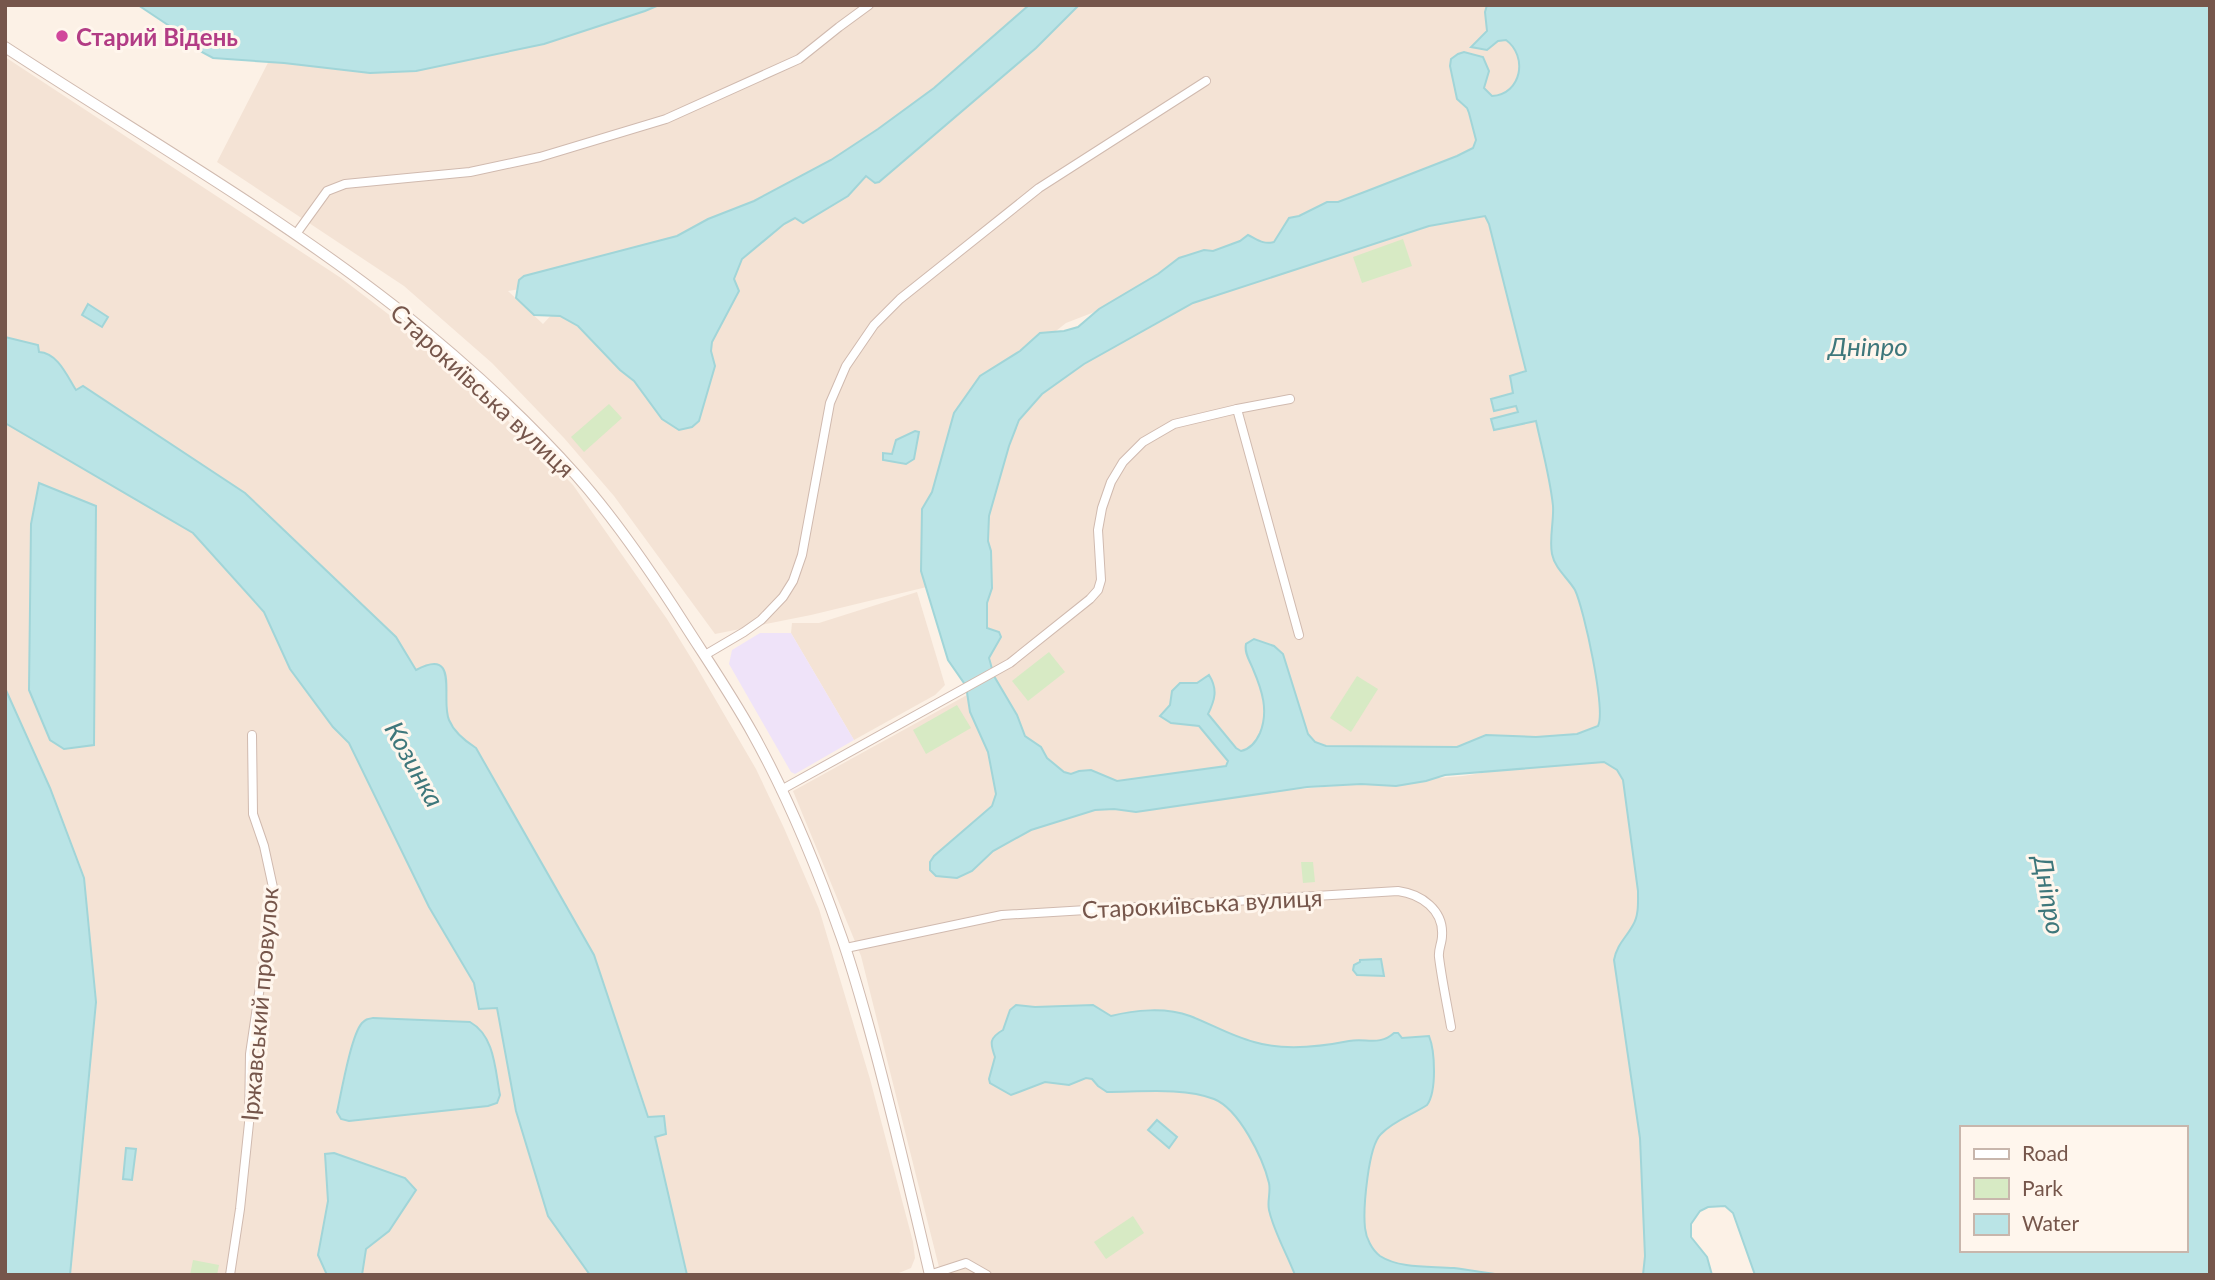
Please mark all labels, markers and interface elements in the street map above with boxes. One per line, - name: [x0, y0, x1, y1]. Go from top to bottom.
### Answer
- place label: Старий Відень: [76, 22, 238, 51]
- marker: Старий Відень: [54, 28, 70, 44]
- street label: Старокиївська вулиця: [385, 297, 581, 483]
- water label: Дніпро: [1826, 330, 1908, 362]
- water label: Козинка: [379, 716, 451, 812]
- water label: Дніпро: [2027, 851, 2073, 937]
- street label: Старокиївська вулиця: [1081, 882, 1323, 924]
- street label: Іржавський провулок: [234, 885, 284, 1122]
- legend: [1960, 1126, 2187, 1252]
- text: Road: [2022, 1140, 2069, 1165]
- text: Park: [2022, 1175, 2063, 1200]
- text: Water: [2022, 1210, 2079, 1235]

